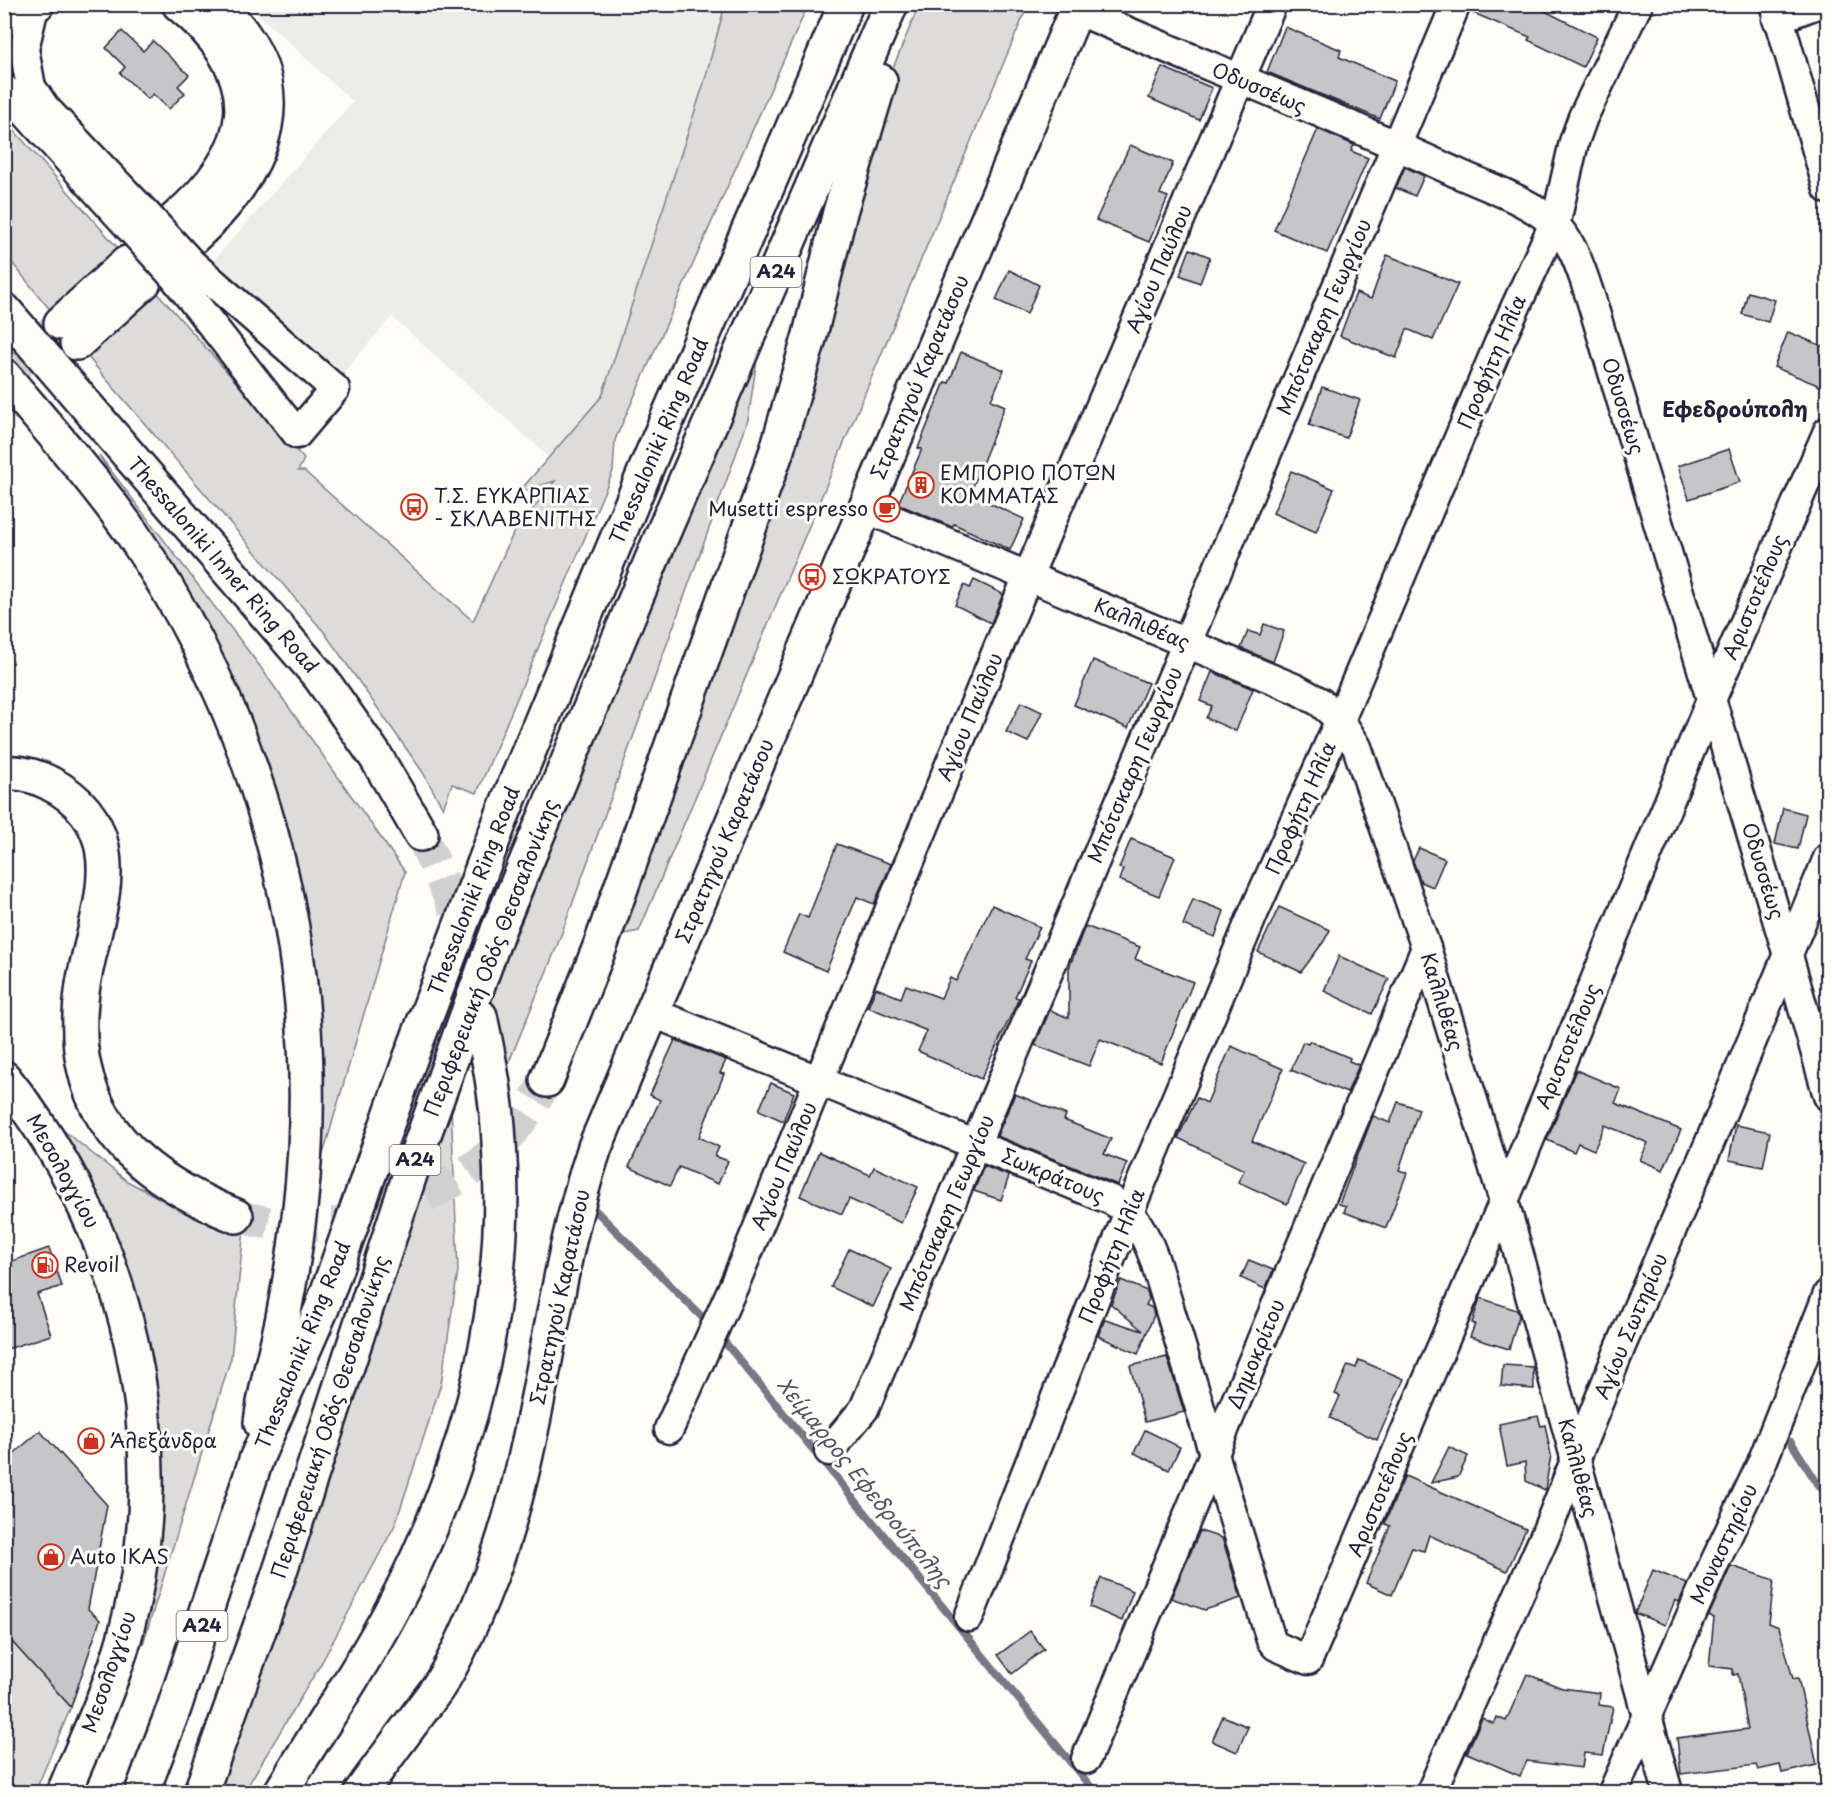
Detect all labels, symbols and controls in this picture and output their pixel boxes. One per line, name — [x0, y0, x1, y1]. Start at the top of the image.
street label: Οδυσσέως — [1208, 54, 1311, 120]
street label: Αγίου Παύλου — [1118, 200, 1199, 337]
street label: Μπότσκαρη Γεωργίου — [1268, 214, 1378, 420]
road number: Α24 — [750, 257, 802, 287]
street label: Στρατηγού Καρατάσου — [862, 270, 976, 483]
street label: Προφήτη Ηλία — [1449, 290, 1533, 433]
street label: Thessaloniki Ring Road — [601, 333, 715, 549]
street label: Οδυσσέως — [1595, 354, 1653, 458]
district label: Εφεδρούπολη — [1662, 392, 1808, 424]
street label: Thessaloniki Inner Ring Road — [121, 450, 326, 679]
place label: ΕΜΠΟΡΙΟ ΠΟΤΩΝ ΚΟΜΜΑΤΑΣ — [940, 457, 1116, 510]
building icon: ΕΜΠΟΡΙΟ ΠΟΤΩΝ ΚΟΜΜΑΤΑΣ — [906, 470, 936, 500]
place label: Τ.Σ. ΕΥΚΑΡΠΙΑΣ - ΣΚΛΑΒΕΝΙΤΗΣ — [434, 480, 596, 533]
bus stop icon: Τ.Σ. ΕΥΚΑΡΠΙΑΣ - ΣΚΛΑΒΕΝΙΤΗΣ — [399, 492, 429, 522]
place label: Musetti espresso — [708, 493, 868, 523]
cafe icon: Musetti espresso — [872, 494, 902, 524]
street label: Αριστοτέλους — [1714, 529, 1794, 664]
place label: ΣΩΚΡΑΤΟΥΣ — [832, 561, 951, 591]
bus stop icon: ΣΩΚΡΑΤΟΥΣ — [797, 562, 827, 592]
street label: Καλλιθέας — [1090, 589, 1195, 657]
street label: Αγίου Παύλου — [929, 648, 1010, 785]
street label: Μπότσκαρη Γεωργίου — [1079, 662, 1189, 868]
street label: Στρατηγού Καρατάσου — [667, 734, 781, 947]
street label: Προφήτη Ηλία — [1257, 736, 1343, 879]
street label: Thessaloniki Ring Road — [419, 782, 527, 1000]
street label: Περιφερειακή Οδός Θεσσαλονίκης — [415, 794, 565, 1121]
street label: Οδυσσέως — [1735, 819, 1793, 923]
street label: Καλλιθέας — [1414, 949, 1472, 1055]
street label: Αριστοτέλους — [1527, 978, 1607, 1113]
street label: Αγίου Παύλου — [743, 1097, 824, 1234]
street label: Μεσολογγίου — [20, 1108, 108, 1233]
street label: Μπότσκαρη Γεωργίου — [891, 1110, 1001, 1316]
street label: Σωκράτους — [997, 1140, 1110, 1210]
road number: Α24 — [390, 1145, 440, 1175]
street label: Προφήτη Ηλία — [1070, 1184, 1152, 1327]
street label: Στρατηγού Καρατάσου — [522, 1186, 597, 1407]
street label: Thessaloniki Ring Road — [247, 1236, 358, 1453]
street label: Αγίου Σωτηρίου — [1586, 1248, 1674, 1403]
place label: Revoil — [64, 1249, 120, 1279]
fuel station icon: Revoil — [30, 1250, 60, 1280]
street label: Περιφερειακή Οδός Θεσσαλονίκης — [262, 1251, 396, 1582]
street label: Δημοκρίτου — [1218, 1294, 1292, 1413]
water label: Χείμαρρος Εφεδρούπολης — [770, 1370, 962, 1595]
street label: Καλλιθέας — [1551, 1415, 1607, 1521]
place label: Άλεξάνδρα — [110, 1425, 217, 1455]
shop icon: Άλεξάνδρα — [76, 1426, 106, 1456]
street label: Αριστοτέλους — [1339, 1426, 1419, 1561]
street label: Μοναστηρίου — [1682, 1478, 1764, 1609]
place label: Auto IKAS — [70, 1541, 169, 1571]
shop icon: Auto IKAS — [36, 1542, 66, 1572]
street label: Μεσολογγίου — [73, 1607, 143, 1737]
road number: Α24 — [176, 1611, 228, 1641]

